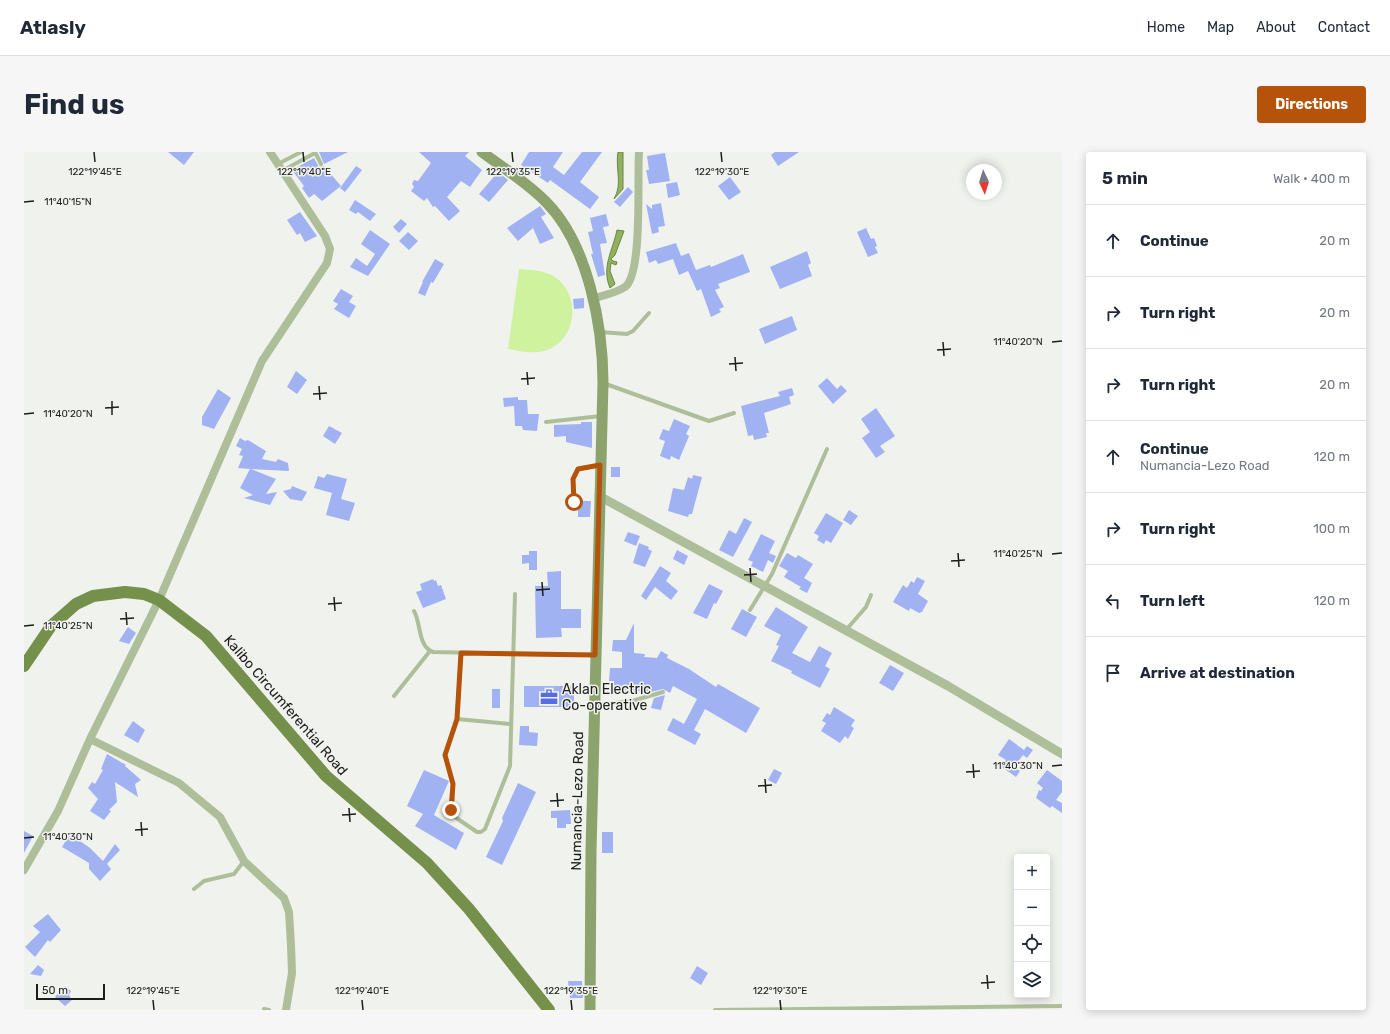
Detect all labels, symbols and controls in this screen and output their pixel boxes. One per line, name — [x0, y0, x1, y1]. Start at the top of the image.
text: Atlasly — [20, 16, 86, 39]
text: Home — [1147, 19, 1185, 36]
text: Map — [1207, 19, 1234, 36]
text: About — [1256, 19, 1296, 36]
text: Contact — [1318, 19, 1370, 36]
button: Directions — [1257, 86, 1366, 123]
text: Find us — [24, 88, 124, 121]
north arrow — [966, 164, 1002, 200]
text: 122°19'45"E — [68, 166, 122, 178]
text: 122°19'40"E — [277, 166, 331, 178]
text: 122°19'35"E — [486, 166, 540, 178]
text: 122°19'30"E — [695, 166, 749, 178]
text: 5 min — [1102, 168, 1148, 188]
text: Walk · 400 m — [1273, 171, 1350, 186]
text: 11°40'15"N — [44, 196, 92, 208]
icon: ahead — [1102, 230, 1124, 252]
text: Continue — [1140, 232, 1209, 250]
text: 20 m — [1319, 233, 1350, 248]
icon: right — [1102, 302, 1124, 324]
text: Turn right — [1140, 304, 1215, 322]
text: 20 m — [1319, 305, 1350, 320]
text: 11°40'20"N — [993, 336, 1043, 348]
icon: right — [1102, 374, 1124, 396]
text: Turn right — [1140, 376, 1215, 394]
text: 20 m — [1319, 377, 1350, 392]
text: 11°40'20"N — [43, 408, 93, 420]
text: Continue — [1140, 440, 1209, 458]
icon: ahead — [1102, 446, 1124, 468]
text: 120 m — [1314, 449, 1350, 464]
text: Numancia-Lezo Road — [1140, 458, 1270, 473]
route start — [565, 493, 583, 511]
icon: right — [1102, 518, 1124, 540]
text: Turn right — [1140, 520, 1215, 538]
text: 100 m — [1313, 521, 1350, 536]
text: 11°40'25"N — [993, 548, 1043, 560]
icon: left — [1102, 590, 1124, 612]
text: Turn left — [1140, 592, 1205, 610]
text: 120 m — [1314, 593, 1350, 608]
text: 11°40'25"N — [43, 620, 93, 632]
street label: Kalibo Circumferential Road — [220, 632, 351, 779]
icon: arrive — [1102, 662, 1124, 684]
text: Arrive at destination — [1140, 664, 1295, 682]
place label: Aklan Electric Co-operative — [562, 681, 651, 714]
office icon: Aklan Electric Co-operative — [539, 687, 559, 707]
street label: Numancia-Lezo Road — [568, 731, 587, 871]
text: 11°40'30"N — [993, 760, 1043, 772]
route end — [442, 801, 460, 819]
text: 11°40'30"N — [43, 831, 93, 843]
map controls — [1014, 854, 1050, 998]
button: + — [1014, 854, 1050, 890]
button: − — [1014, 890, 1050, 926]
button: locate — [1014, 926, 1050, 962]
button: layers — [1014, 962, 1050, 998]
scale bar — [36, 982, 105, 1001]
text: 50 m — [42, 984, 68, 997]
text: 122°19'45"E — [126, 985, 180, 997]
text: 122°19'40"E — [335, 985, 389, 997]
text: 122°19'35"E — [544, 985, 598, 997]
text: 122°19'30"E — [753, 985, 807, 997]

